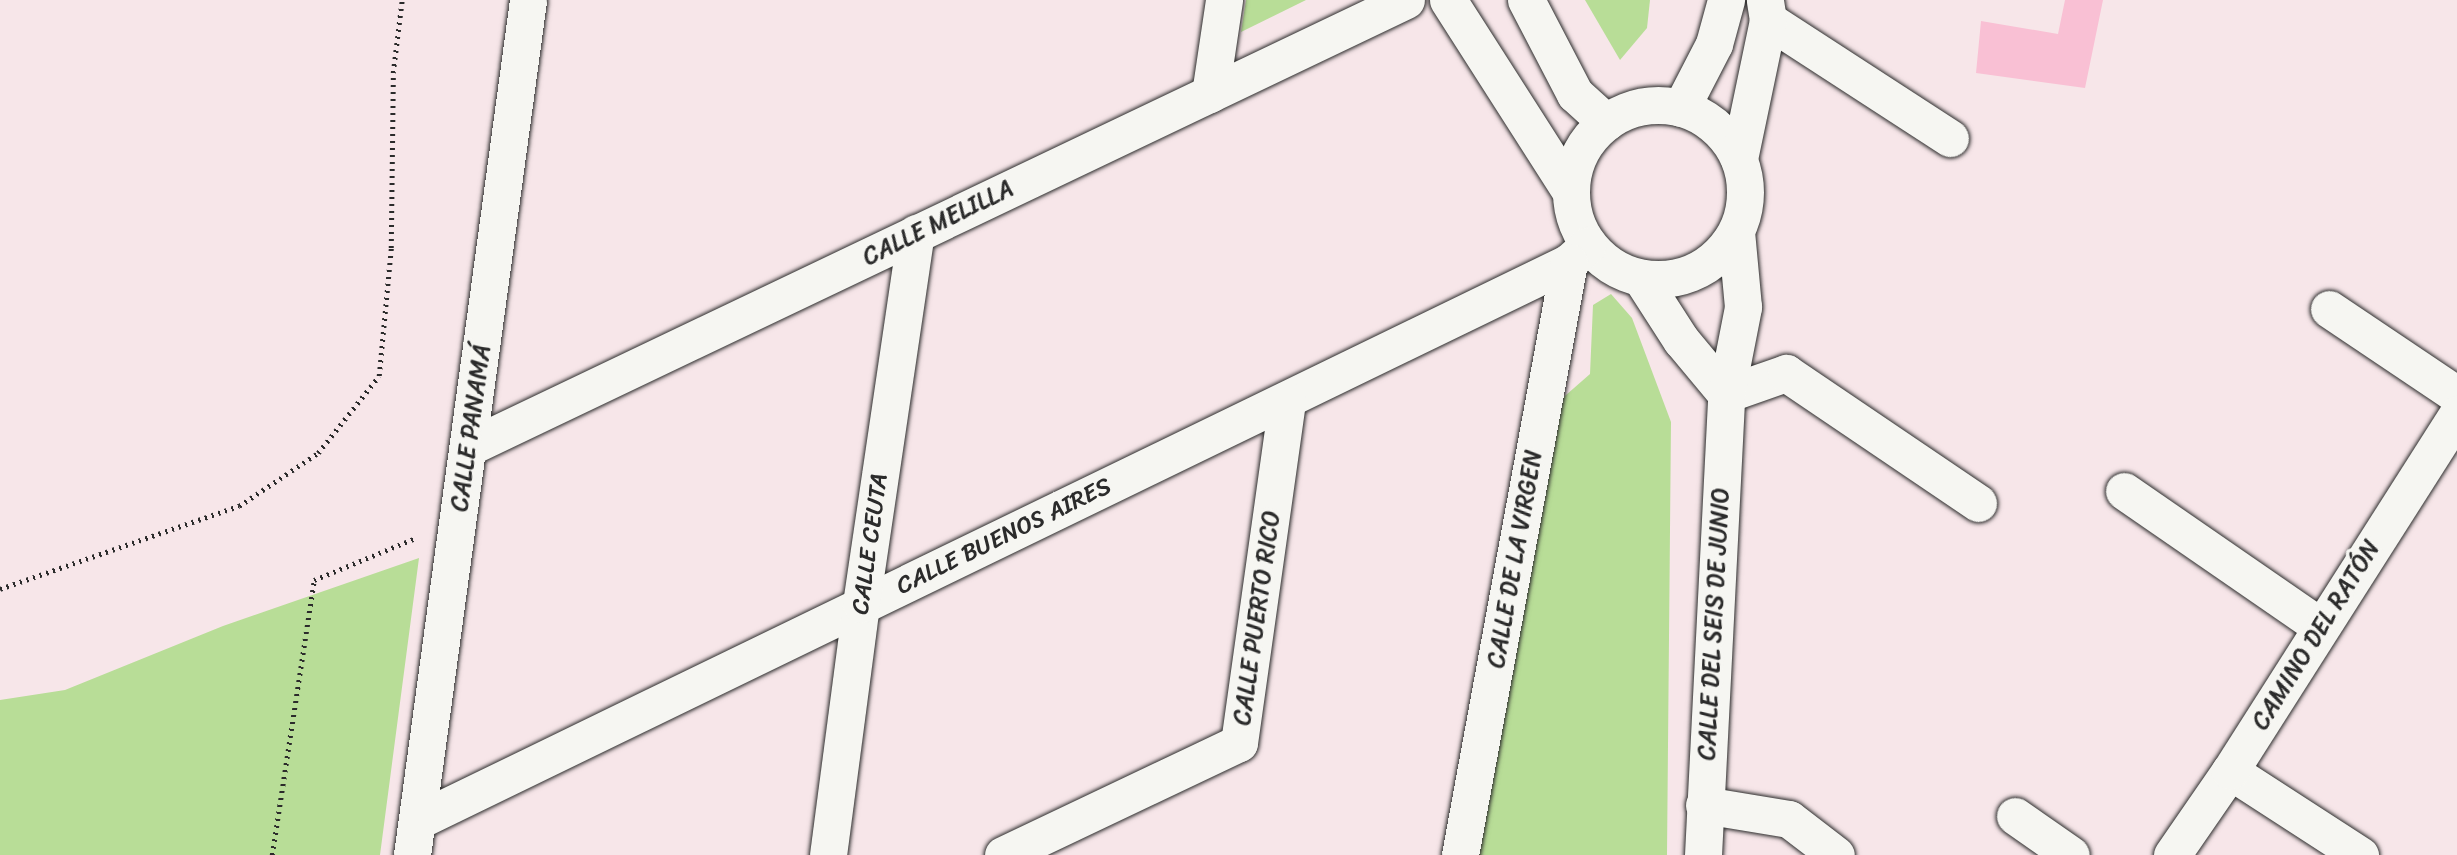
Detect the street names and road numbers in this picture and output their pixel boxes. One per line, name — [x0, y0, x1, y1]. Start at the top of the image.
street label: CALLE MELILLA — [859, 175, 1017, 271]
street label: CALLE PANAMÁ — [445, 343, 497, 513]
street label: CALLE DE LA VIRGEN — [1481, 447, 1549, 671]
street label: CALLE CEUTA — [846, 472, 894, 616]
street label: CALLE BUENOS AIRES — [892, 472, 1116, 600]
street label: CALLE DEL SEIS DE JUNIO — [1692, 486, 1736, 762]
street label: CALLE PUERTO RICO — [1227, 508, 1287, 728]
street label: CAMINO DEL RATÓN — [2246, 535, 2386, 735]

